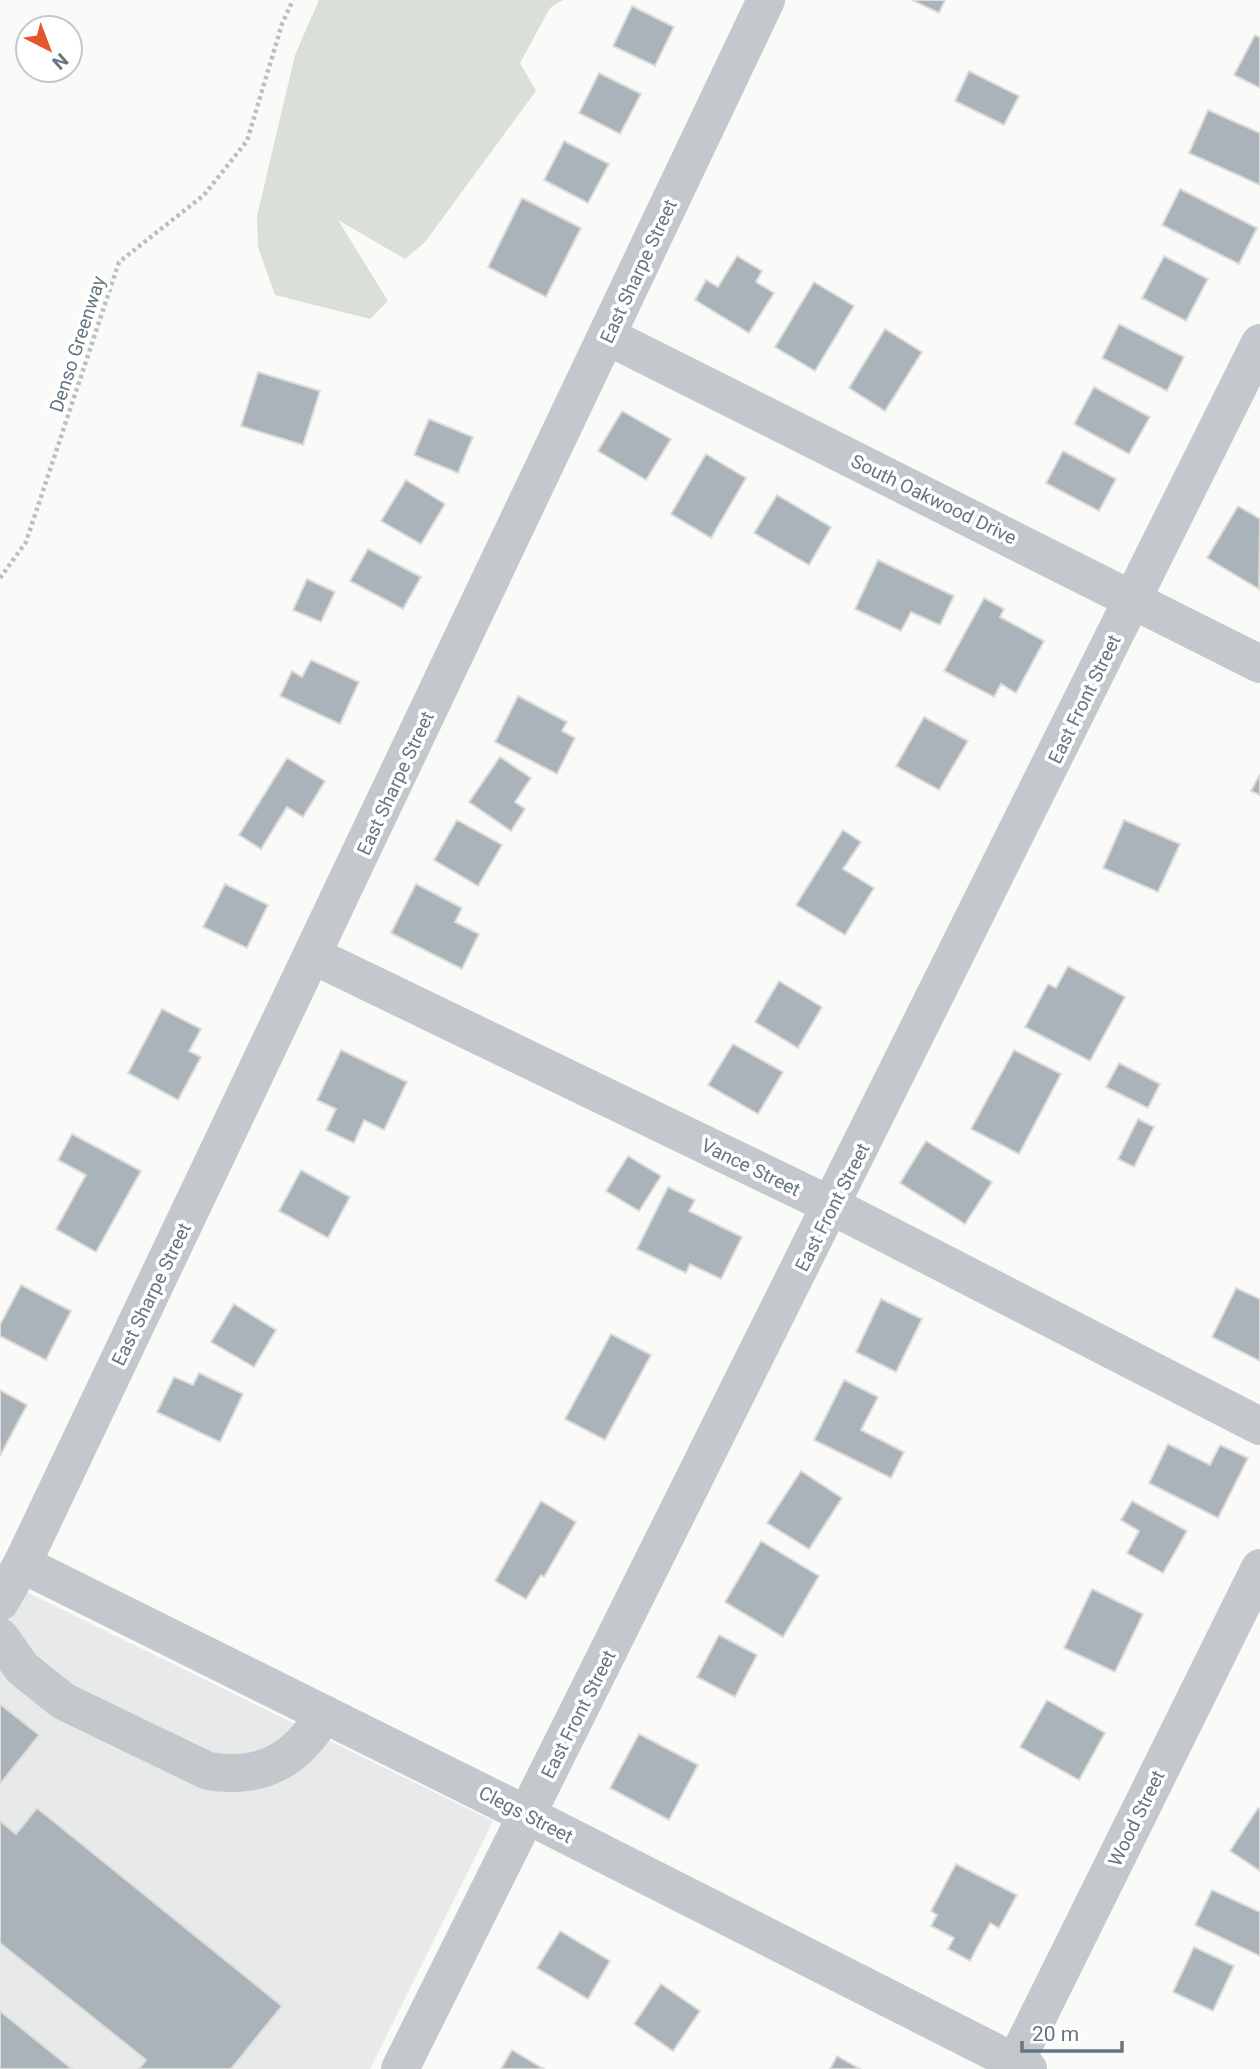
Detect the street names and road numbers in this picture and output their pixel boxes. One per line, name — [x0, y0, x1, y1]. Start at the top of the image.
street label: East Sharpe Street — [595, 196, 682, 347]
street label: Denso Greenway — [45, 273, 110, 415]
street label: South Oakwood Drive — [847, 449, 1020, 549]
street label: East Front Street — [1043, 631, 1126, 768]
street label: East Sharpe Street — [352, 708, 439, 859]
street label: Vance Street — [697, 1134, 804, 1201]
street label: East Front Street — [790, 1139, 875, 1275]
street label: East Sharpe Street — [107, 1219, 196, 1369]
street label: East Front Street — [536, 1646, 621, 1782]
street label: Wood Street — [1103, 1767, 1170, 1870]
street label: Clegs Street — [475, 1781, 577, 1848]

